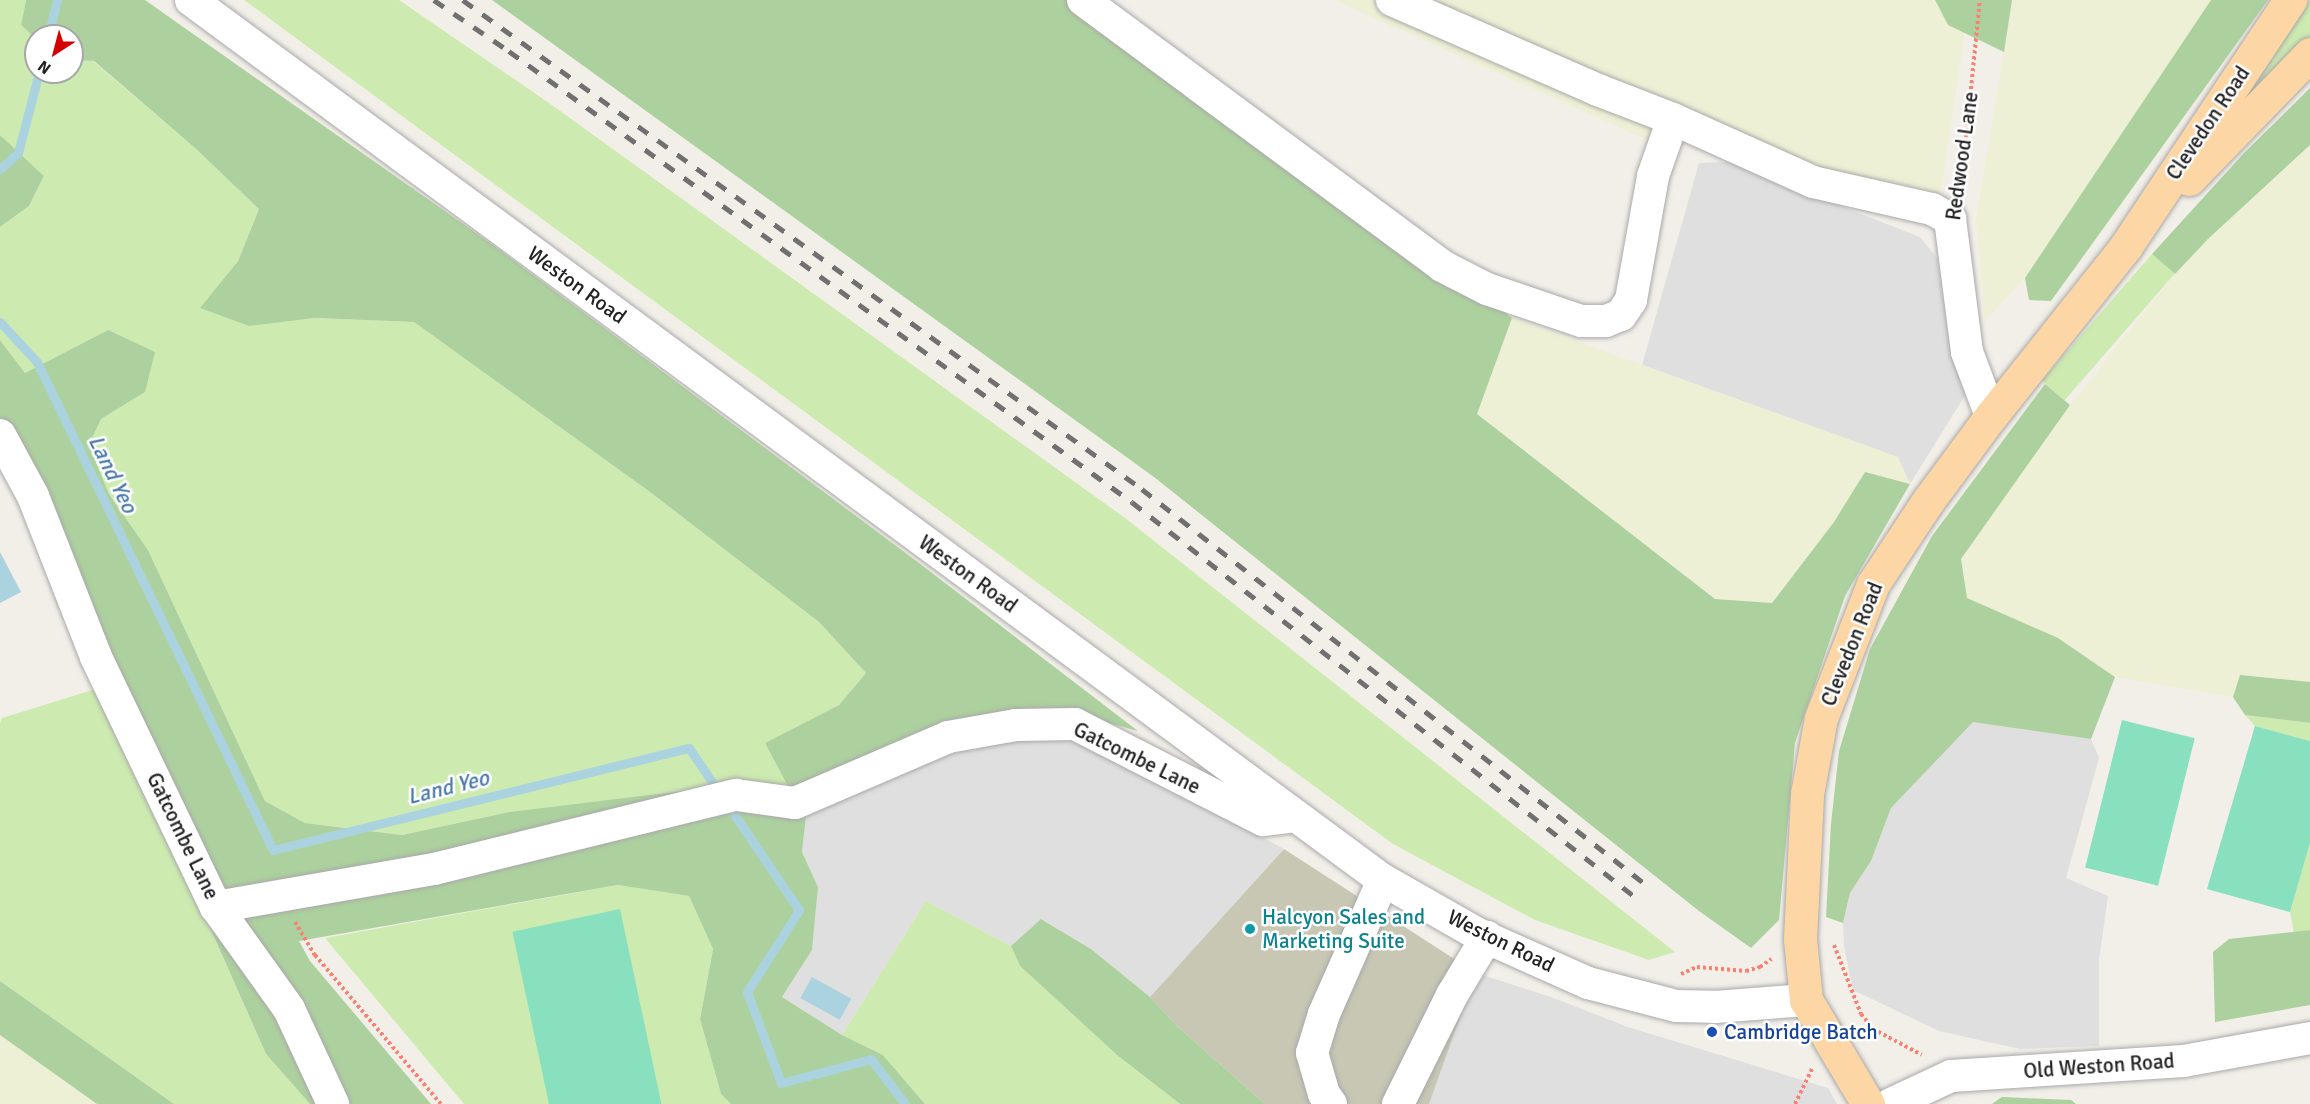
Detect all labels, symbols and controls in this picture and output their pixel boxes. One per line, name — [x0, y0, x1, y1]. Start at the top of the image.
north arrow — [24, 24, 84, 84]
text: N — [34, 56, 55, 78]
street label: Clevedon Road — [2161, 61, 2255, 185]
street label: Redwood Lane — [1940, 90, 1984, 222]
street label: Weston Road — [523, 241, 631, 329]
water label: Land Yeo — [83, 431, 143, 517]
street label: Weston Road — [914, 530, 1022, 618]
street label: Clevedon Road — [1816, 578, 1888, 710]
street label: Gatcombe Lane — [1069, 716, 1205, 800]
water label: Land Yeo — [404, 764, 492, 810]
street label: Gatcombe Lane — [141, 768, 225, 904]
place label: Halcyon Sales and Marketing Suite — [1262, 904, 1425, 954]
street label: Weston Road — [1443, 904, 1559, 978]
marker: Halcyon Sales and Marketing Suite — [1243, 922, 1257, 936]
place label: Cambridge Batch — [1724, 1019, 1878, 1045]
marker: Cambridge Batch — [1705, 1025, 1719, 1039]
street label: Old Weston Road — [2023, 1048, 2175, 1084]

